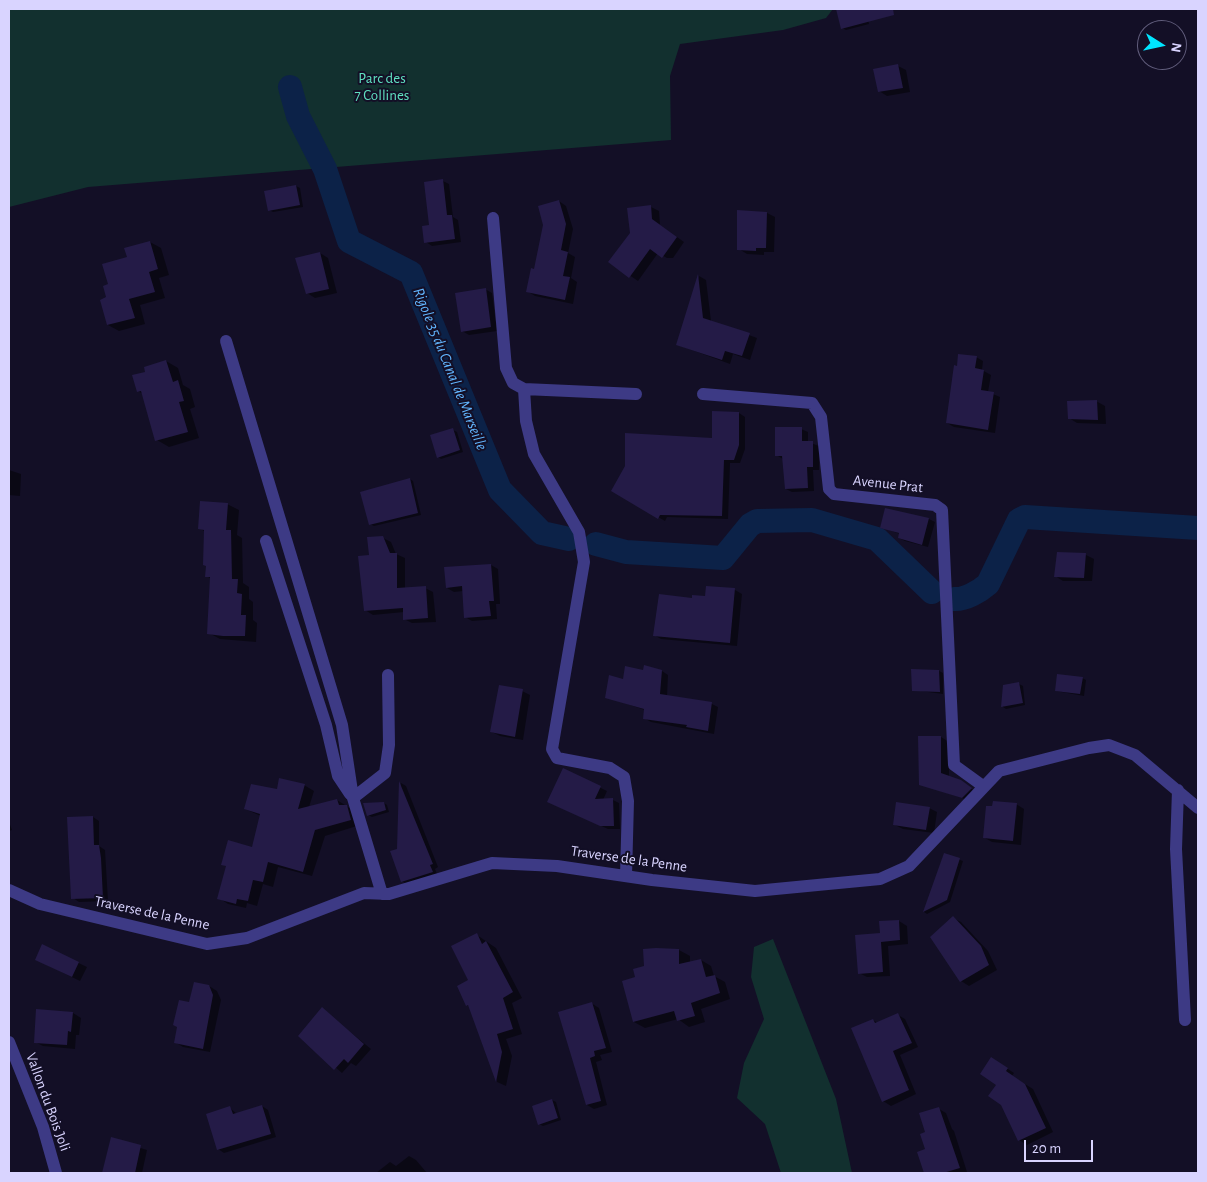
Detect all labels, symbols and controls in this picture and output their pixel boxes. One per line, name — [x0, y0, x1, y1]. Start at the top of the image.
north arrow — [1137, 20, 1187, 70]
text: N — [1168, 41, 1184, 53]
park label: Parc des 7 Collines — [355, 69, 409, 104]
water label: Rigole 35 du Canal de Marseille — [409, 285, 491, 453]
street label: Avenue Prat — [852, 471, 924, 497]
street label: Traverse de la Penne — [570, 842, 688, 876]
street label: Traverse de la Penne — [93, 892, 211, 934]
street label: Vallon du Bois Joli — [22, 1050, 74, 1154]
scale bar — [1027, 1130, 1096, 1162]
text: 20 m — [1032, 1141, 1061, 1156]

